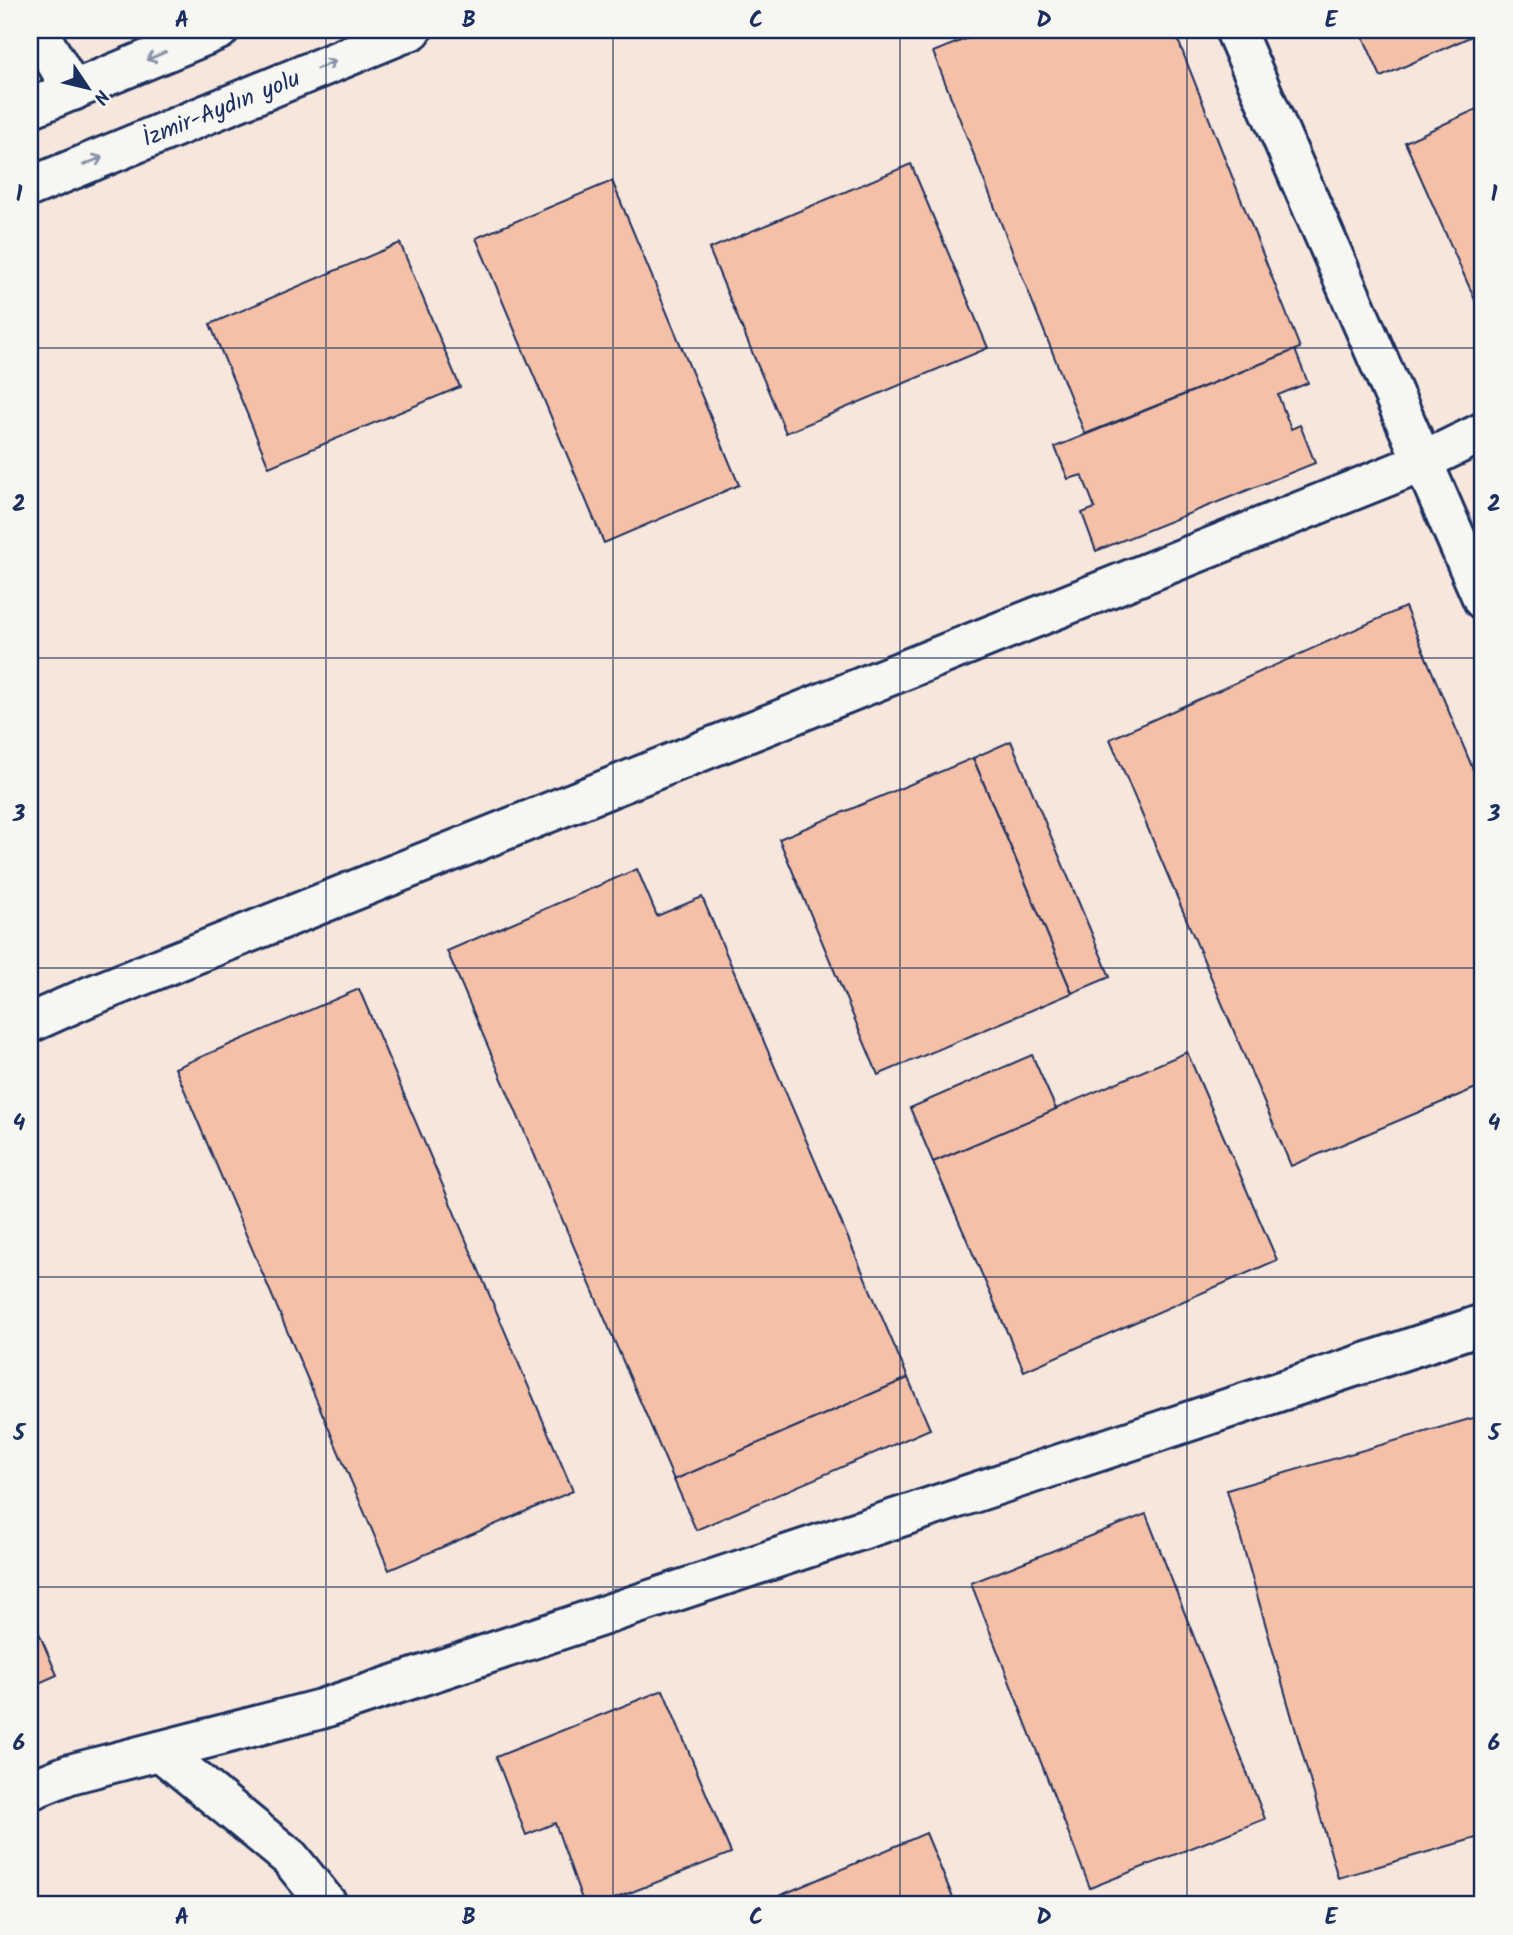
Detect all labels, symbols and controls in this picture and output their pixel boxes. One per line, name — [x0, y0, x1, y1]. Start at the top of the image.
text: A — [175, 3, 189, 39]
text: B — [462, 3, 476, 39]
text: C — [749, 3, 763, 39]
text: D — [1036, 3, 1052, 39]
text: E — [1325, 3, 1339, 39]
one-way arrow — [145, 51, 167, 64]
north arrow — [52, 52, 122, 122]
one-way arrow — [315, 58, 336, 71]
street label: İzmir-Aydın yolu — [136, 60, 307, 159]
text: N — [85, 83, 116, 110]
one-way arrow — [82, 153, 103, 166]
text: 1 — [16, 177, 23, 213]
text: 1 — [1491, 177, 1498, 213]
text: 2 — [12, 487, 26, 523]
text: 2 — [1487, 487, 1501, 523]
text: 3 — [12, 797, 26, 833]
text: 3 — [1487, 797, 1501, 833]
text: 4 — [13, 1106, 26, 1142]
text: 4 — [1488, 1106, 1501, 1142]
text: 5 — [12, 1416, 27, 1452]
text: 5 — [1487, 1416, 1502, 1452]
text: 6 — [13, 1726, 25, 1762]
text: 6 — [1488, 1726, 1500, 1762]
text: A — [175, 1900, 189, 1935]
text: B — [462, 1900, 476, 1935]
text: C — [749, 1900, 763, 1935]
text: D — [1036, 1900, 1052, 1935]
text: E — [1325, 1900, 1339, 1935]

